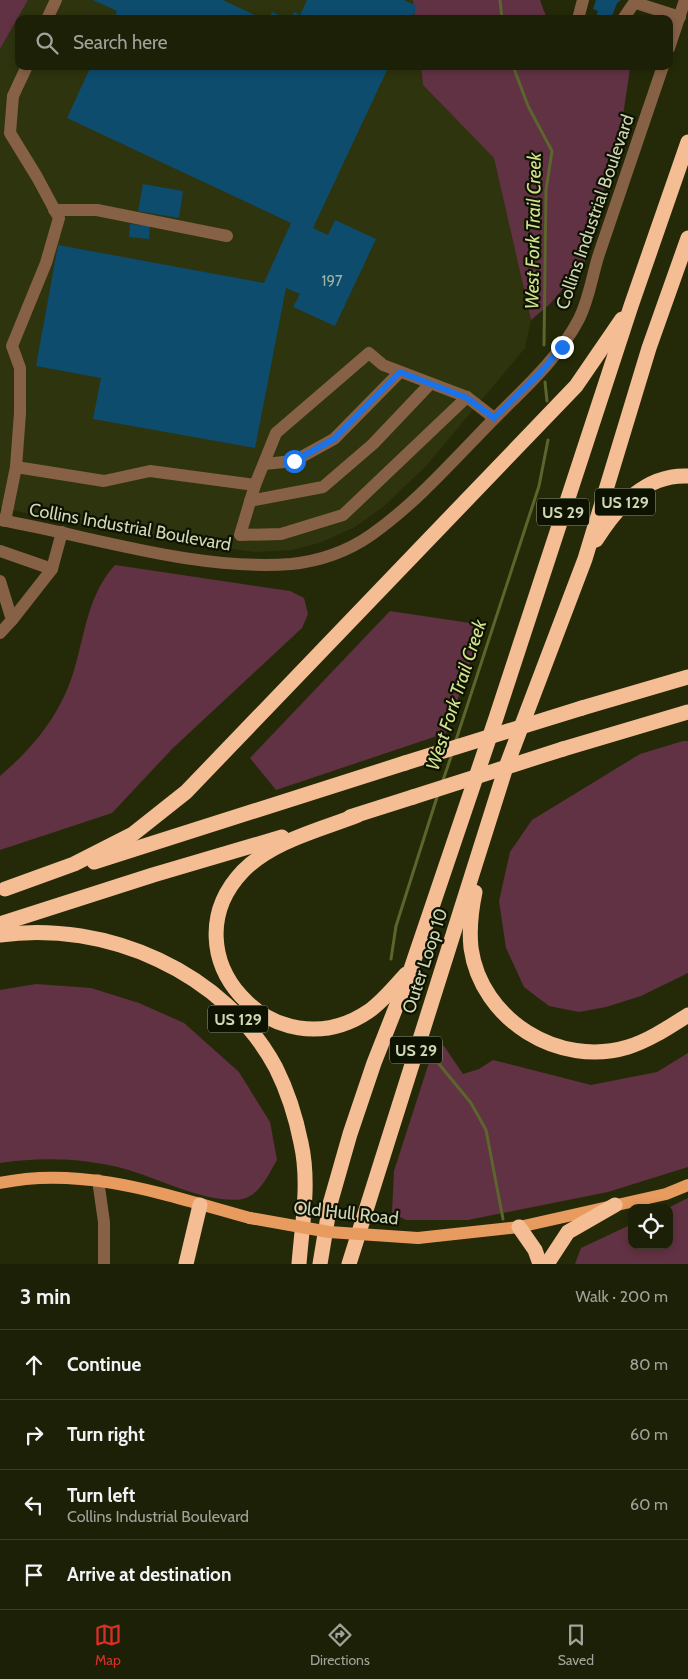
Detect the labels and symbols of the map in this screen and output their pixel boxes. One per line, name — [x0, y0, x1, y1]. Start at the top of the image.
street label: Collins Industrial Boulevard — [551, 112, 639, 312]
water label: West Fork Trail Creek — [520, 151, 546, 310]
house number: 197 — [322, 272, 343, 290]
route end — [551, 336, 574, 359]
route start — [283, 450, 306, 473]
road number: US 129 — [595, 488, 655, 516]
street label: Collins Industrial Boulevard — [27, 498, 233, 556]
road number: US 29 — [537, 498, 589, 526]
water label: West Fork Trail Creek — [421, 616, 491, 773]
street label: Outer Loop 10 — [398, 906, 452, 1016]
road number: US 129 — [208, 1006, 268, 1032]
road number: US 29 — [390, 1036, 442, 1064]
street label: Old Hull Road — [292, 1197, 400, 1229]

